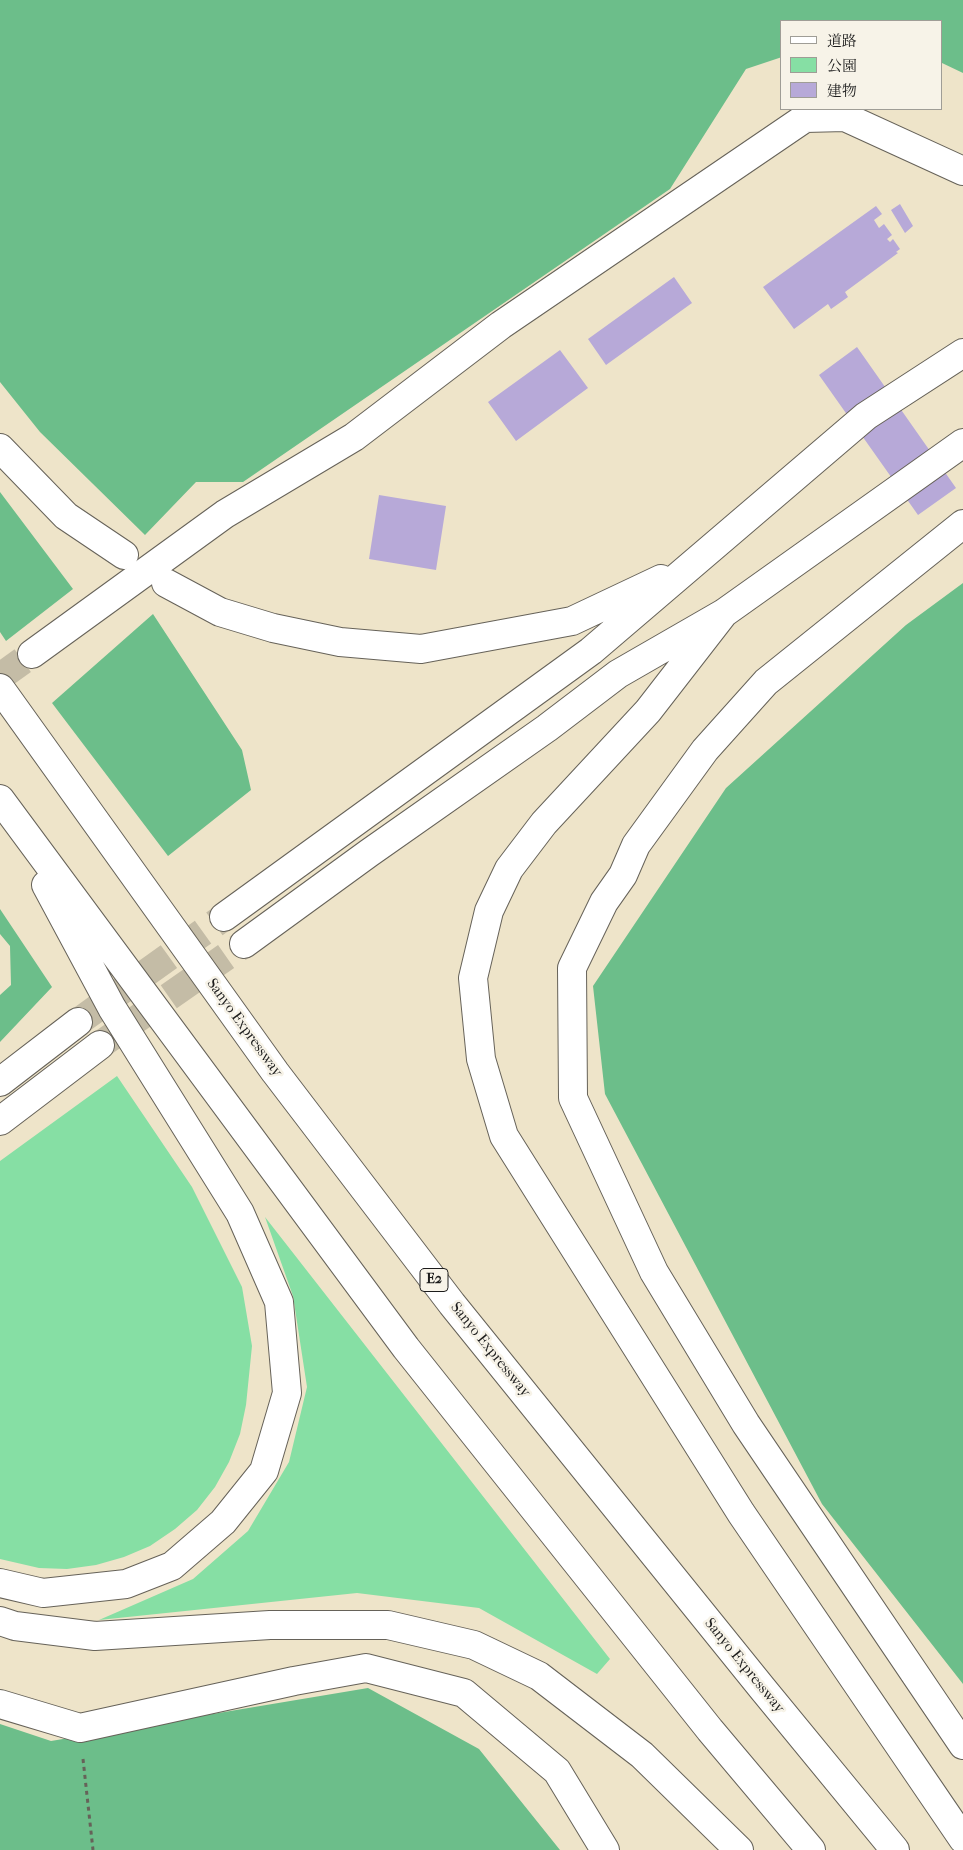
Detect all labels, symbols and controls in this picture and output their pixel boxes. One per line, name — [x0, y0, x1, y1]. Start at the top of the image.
legend — [780, 20, 943, 110]
text: 道路 — [827, 32, 857, 50]
text: 公園 — [827, 57, 857, 75]
text: 建物 — [827, 82, 857, 100]
street label: Sanyo Expressway — [202, 975, 286, 1081]
road number: E2 — [420, 1268, 448, 1292]
street label: Sanyo Expressway — [446, 1299, 534, 1401]
street label: Sanyo Expressway — [700, 1615, 788, 1717]

